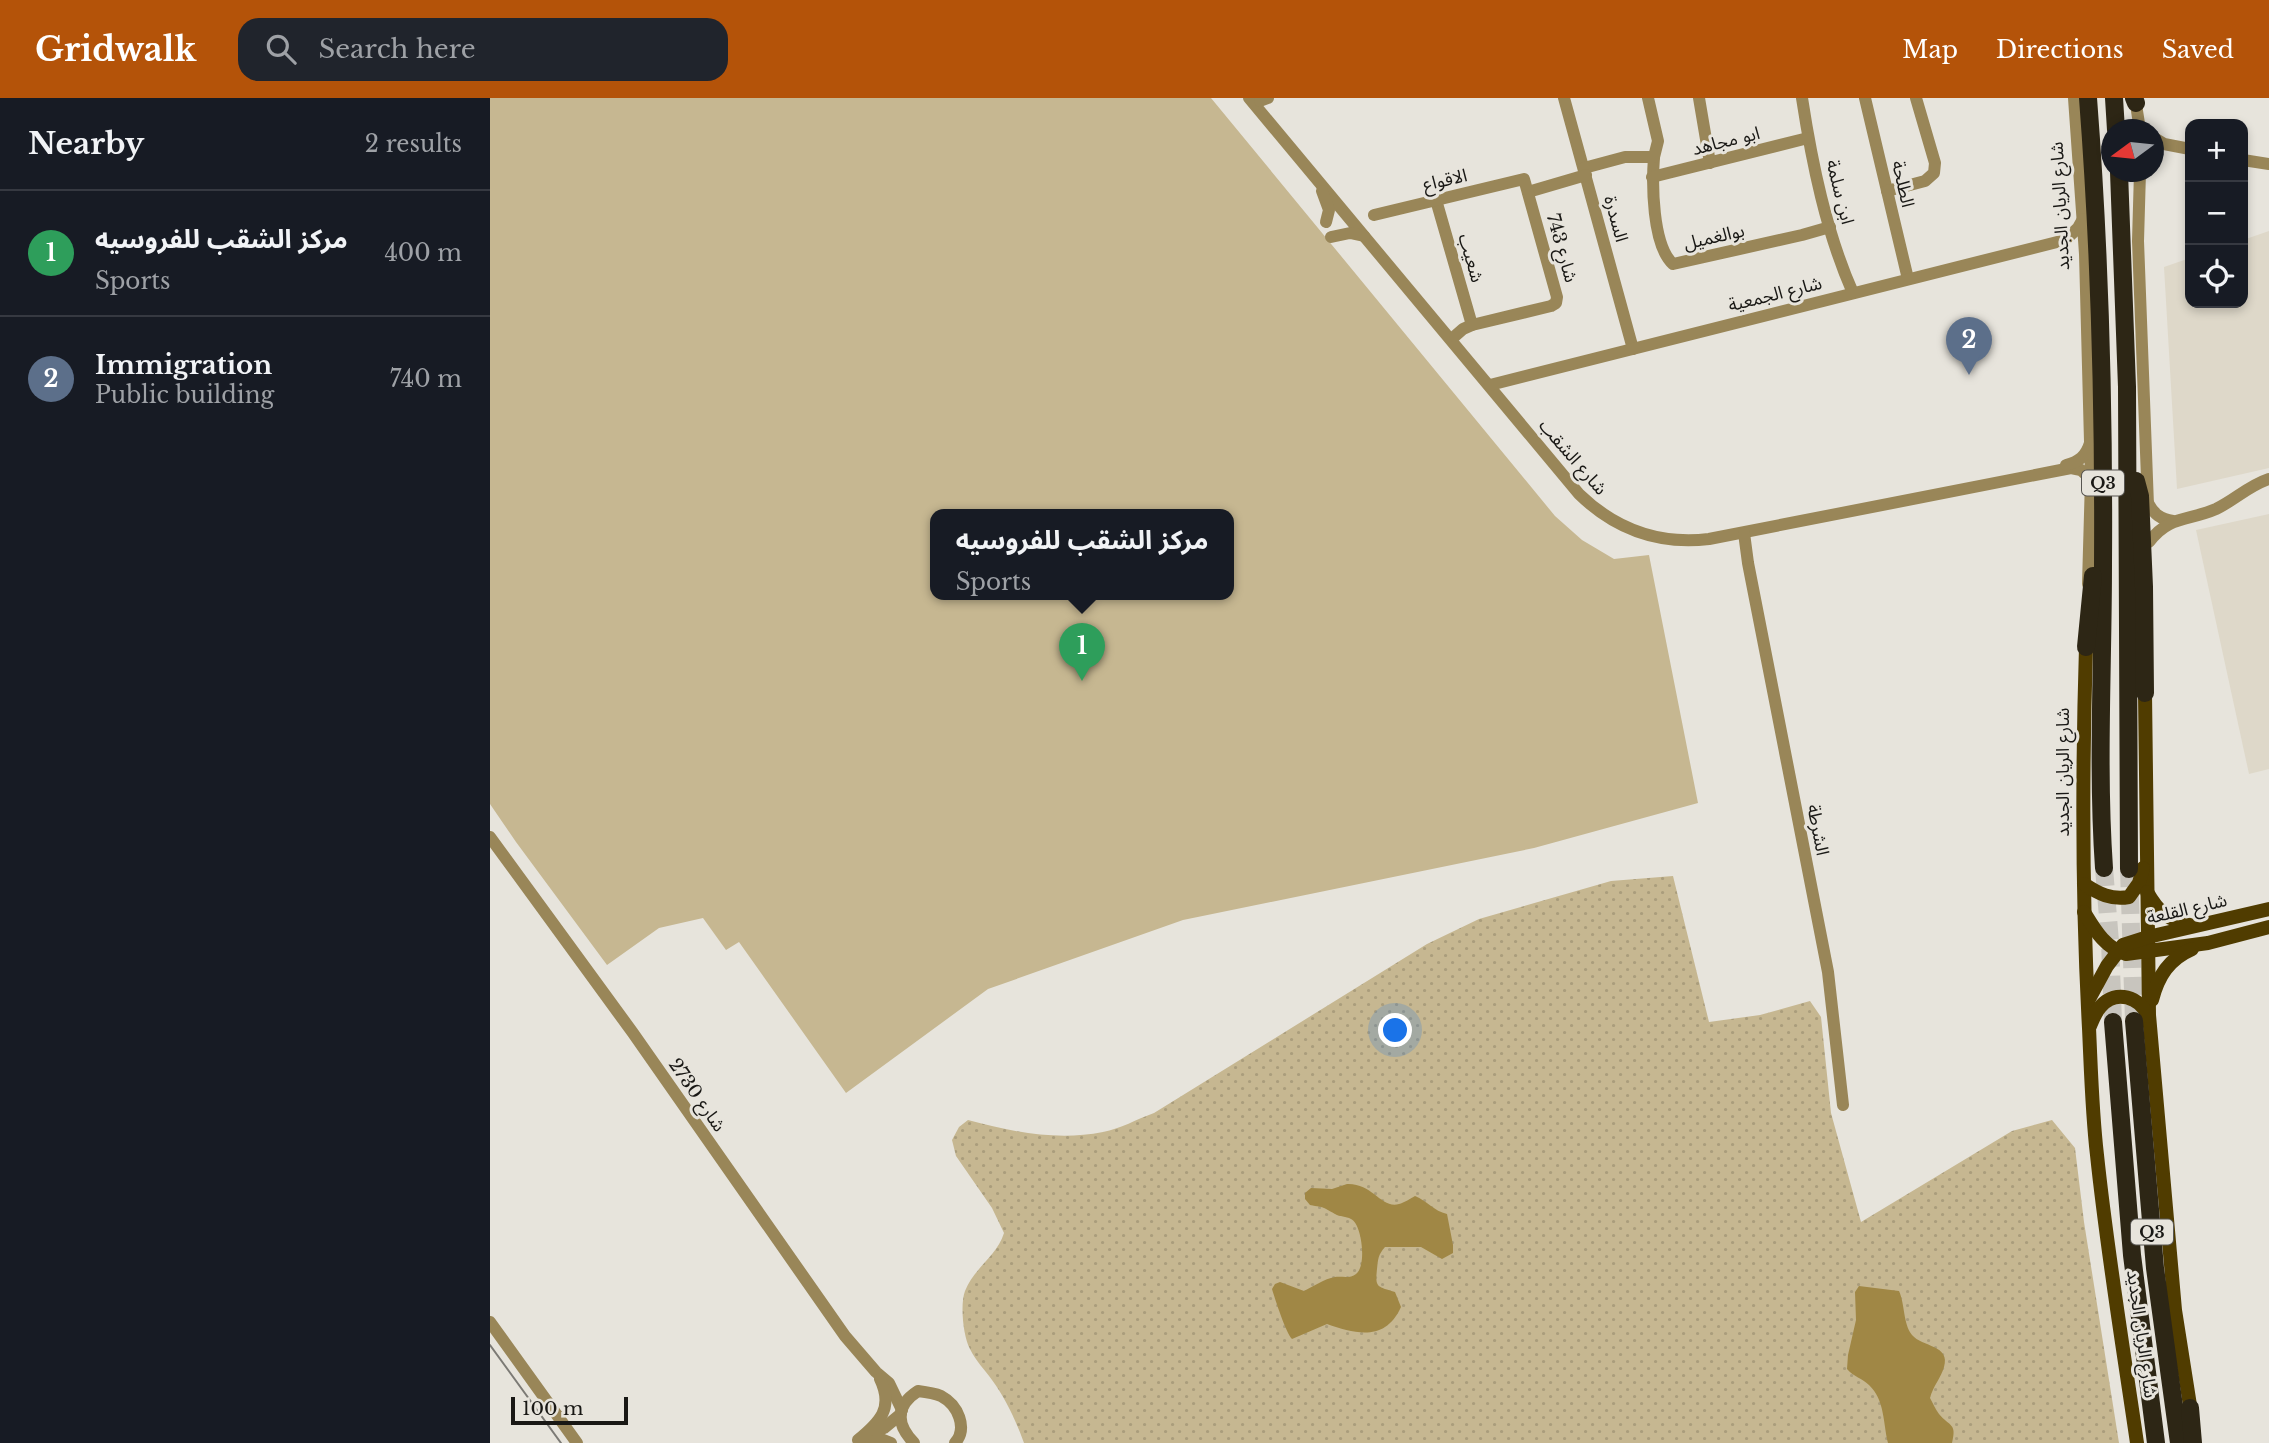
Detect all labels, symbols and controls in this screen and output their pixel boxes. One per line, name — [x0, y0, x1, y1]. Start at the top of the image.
search box — [238, 18, 728, 81]
text: Gridwalk — [35, 29, 196, 70]
icon: search — [262, 30, 300, 68]
text: Search here — [318, 33, 476, 65]
text: Map — [1902, 35, 1958, 64]
text: Directions — [1996, 35, 2124, 64]
text: Saved — [2162, 35, 2234, 64]
north arrow — [2101, 119, 2164, 182]
map controls — [2185, 119, 2248, 308]
button: + — [2185, 119, 2248, 182]
street label: ابو مجاهد — [1690, 122, 1762, 160]
text: Nearby — [28, 125, 144, 162]
text: 2 results — [365, 130, 462, 158]
street label: شارع الريان الجديد — [2046, 141, 2077, 271]
street label: ابن سلمة — [1821, 157, 1859, 227]
street label: الطلحة — [1887, 158, 1919, 210]
street label: الاقواع — [1421, 164, 1470, 199]
button: − — [2185, 182, 2248, 245]
street label: السدرة — [1599, 193, 1633, 245]
street label: شارع 743 — [1539, 211, 1582, 286]
street label: بوالغميل — [1681, 219, 1747, 255]
text: مركز الشقب للفروسيه — [95, 223, 348, 255]
street label: شعيب — [1454, 231, 1488, 285]
text: 1 — [46, 239, 56, 267]
text: 400 m — [384, 239, 462, 267]
button: locate — [2185, 245, 2248, 308]
text: Sports — [95, 267, 171, 295]
street label: شارع الجمعية — [1726, 272, 1825, 319]
pin: 2 — [1946, 317, 1992, 375]
text: Immigration — [95, 349, 272, 381]
text: 2 — [44, 365, 58, 393]
text: 740 m — [390, 365, 462, 393]
text: Public building — [95, 381, 274, 409]
street label: شارع الشقب — [1532, 415, 1612, 501]
road number: Q3 — [2082, 470, 2124, 496]
popup — [930, 509, 1234, 600]
text: مركز الشقب للفروسيه — [956, 524, 1208, 556]
text: Sports — [956, 568, 1031, 596]
pin: 1 — [1059, 623, 1105, 681]
street label: شارع الريان الجديد — [2052, 708, 2077, 836]
street label: الشرطة — [1802, 802, 1834, 858]
street label: شارع القلعة — [2145, 889, 2230, 932]
your location — [1378, 1013, 1412, 1047]
street label: شارع 2730 — [661, 1054, 730, 1138]
road number: Q3 — [2131, 1220, 2173, 1244]
street label: شارع الريان الجديد — [2119, 1269, 2162, 1400]
scale bar — [511, 1394, 628, 1426]
text: 100 m — [522, 1397, 583, 1420]

